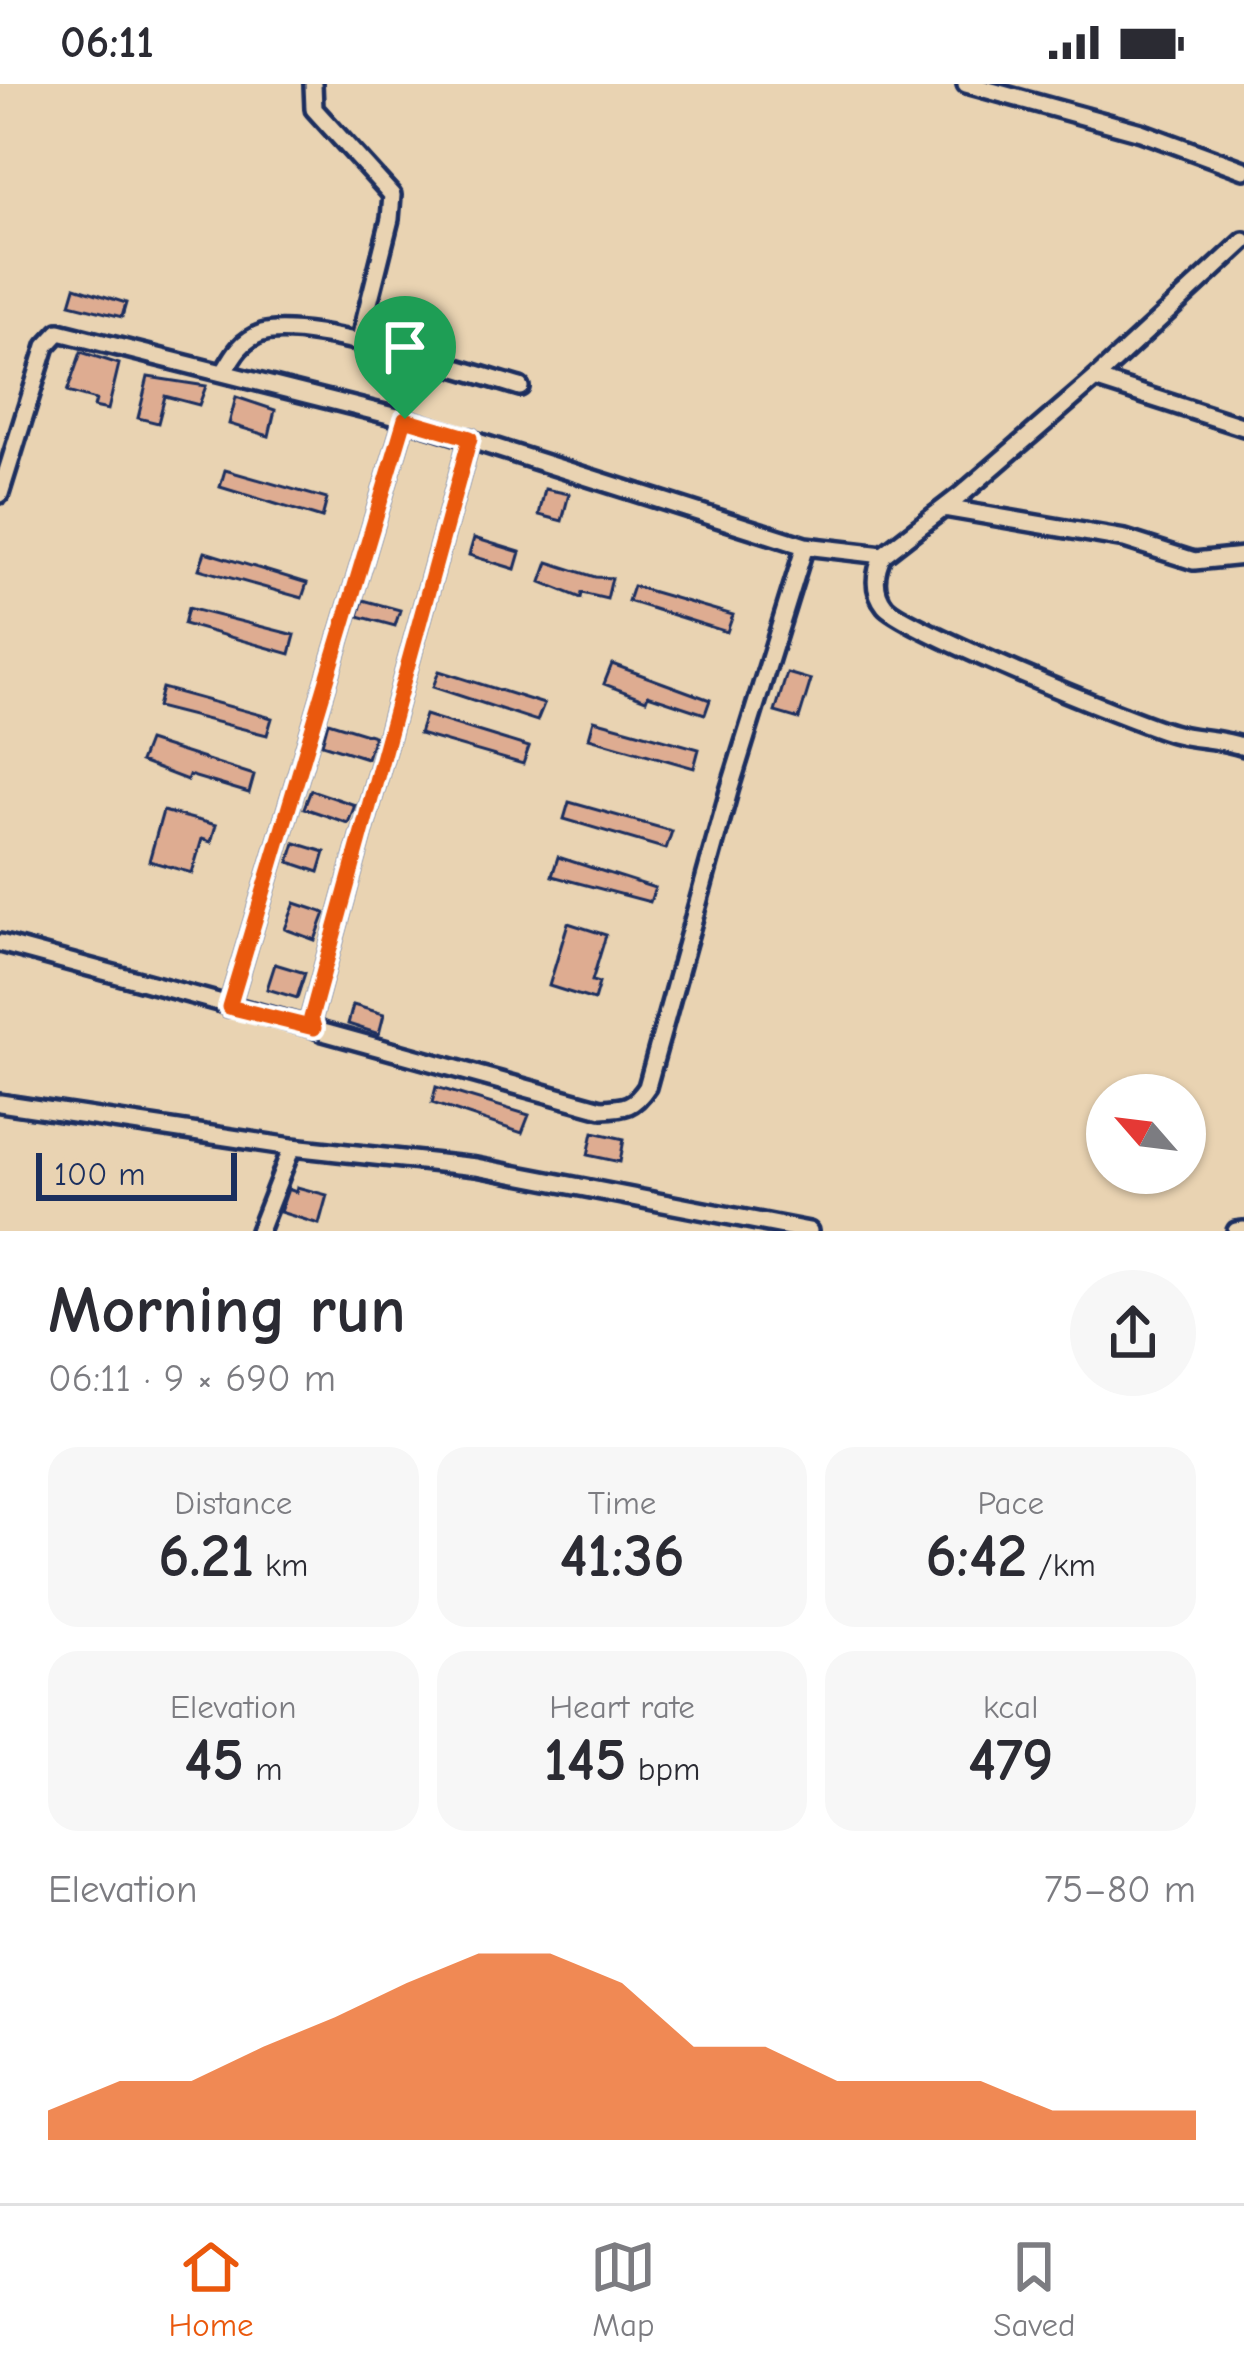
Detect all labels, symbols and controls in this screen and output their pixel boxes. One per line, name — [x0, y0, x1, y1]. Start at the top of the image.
text: 06:11 — [60, 16, 154, 68]
pin — [354, 296, 456, 419]
icon: arrive — [372, 314, 438, 380]
north arrow — [1086, 1074, 1206, 1194]
map controls — [1086, 1074, 1206, 1194]
scale bar — [36, 1147, 237, 1200]
text: 100 m — [54, 1155, 146, 1193]
button: share — [1070, 1270, 1196, 1396]
text: Morning run — [48, 1273, 406, 1349]
text: 06:11 · 9 × 690 m — [48, 1356, 336, 1401]
text: Distance — [174, 1484, 292, 1522]
text: Time — [588, 1484, 656, 1522]
text: Pace — [977, 1484, 1044, 1522]
text: 6.21 — [158, 1522, 254, 1591]
text: 41:36 — [559, 1522, 685, 1591]
text: 6:42 — [925, 1522, 1027, 1591]
text: km — [254, 1546, 308, 1584]
text: /km — [1027, 1546, 1096, 1584]
text: Elevation — [170, 1688, 297, 1726]
text: Heart rate — [549, 1688, 695, 1726]
text: kcal — [983, 1688, 1038, 1726]
text: 45 — [184, 1726, 244, 1795]
text: 145 — [544, 1726, 627, 1795]
text: 479 — [968, 1726, 1053, 1795]
text: m — [244, 1750, 282, 1788]
text: bpm — [627, 1750, 700, 1788]
text: Elevation — [48, 1867, 197, 1912]
text: 75–80 m — [1044, 1867, 1196, 1912]
tab: Home — [168, 2234, 254, 2344]
tab: Map — [590, 2234, 656, 2344]
tab: Saved — [993, 2234, 1076, 2344]

